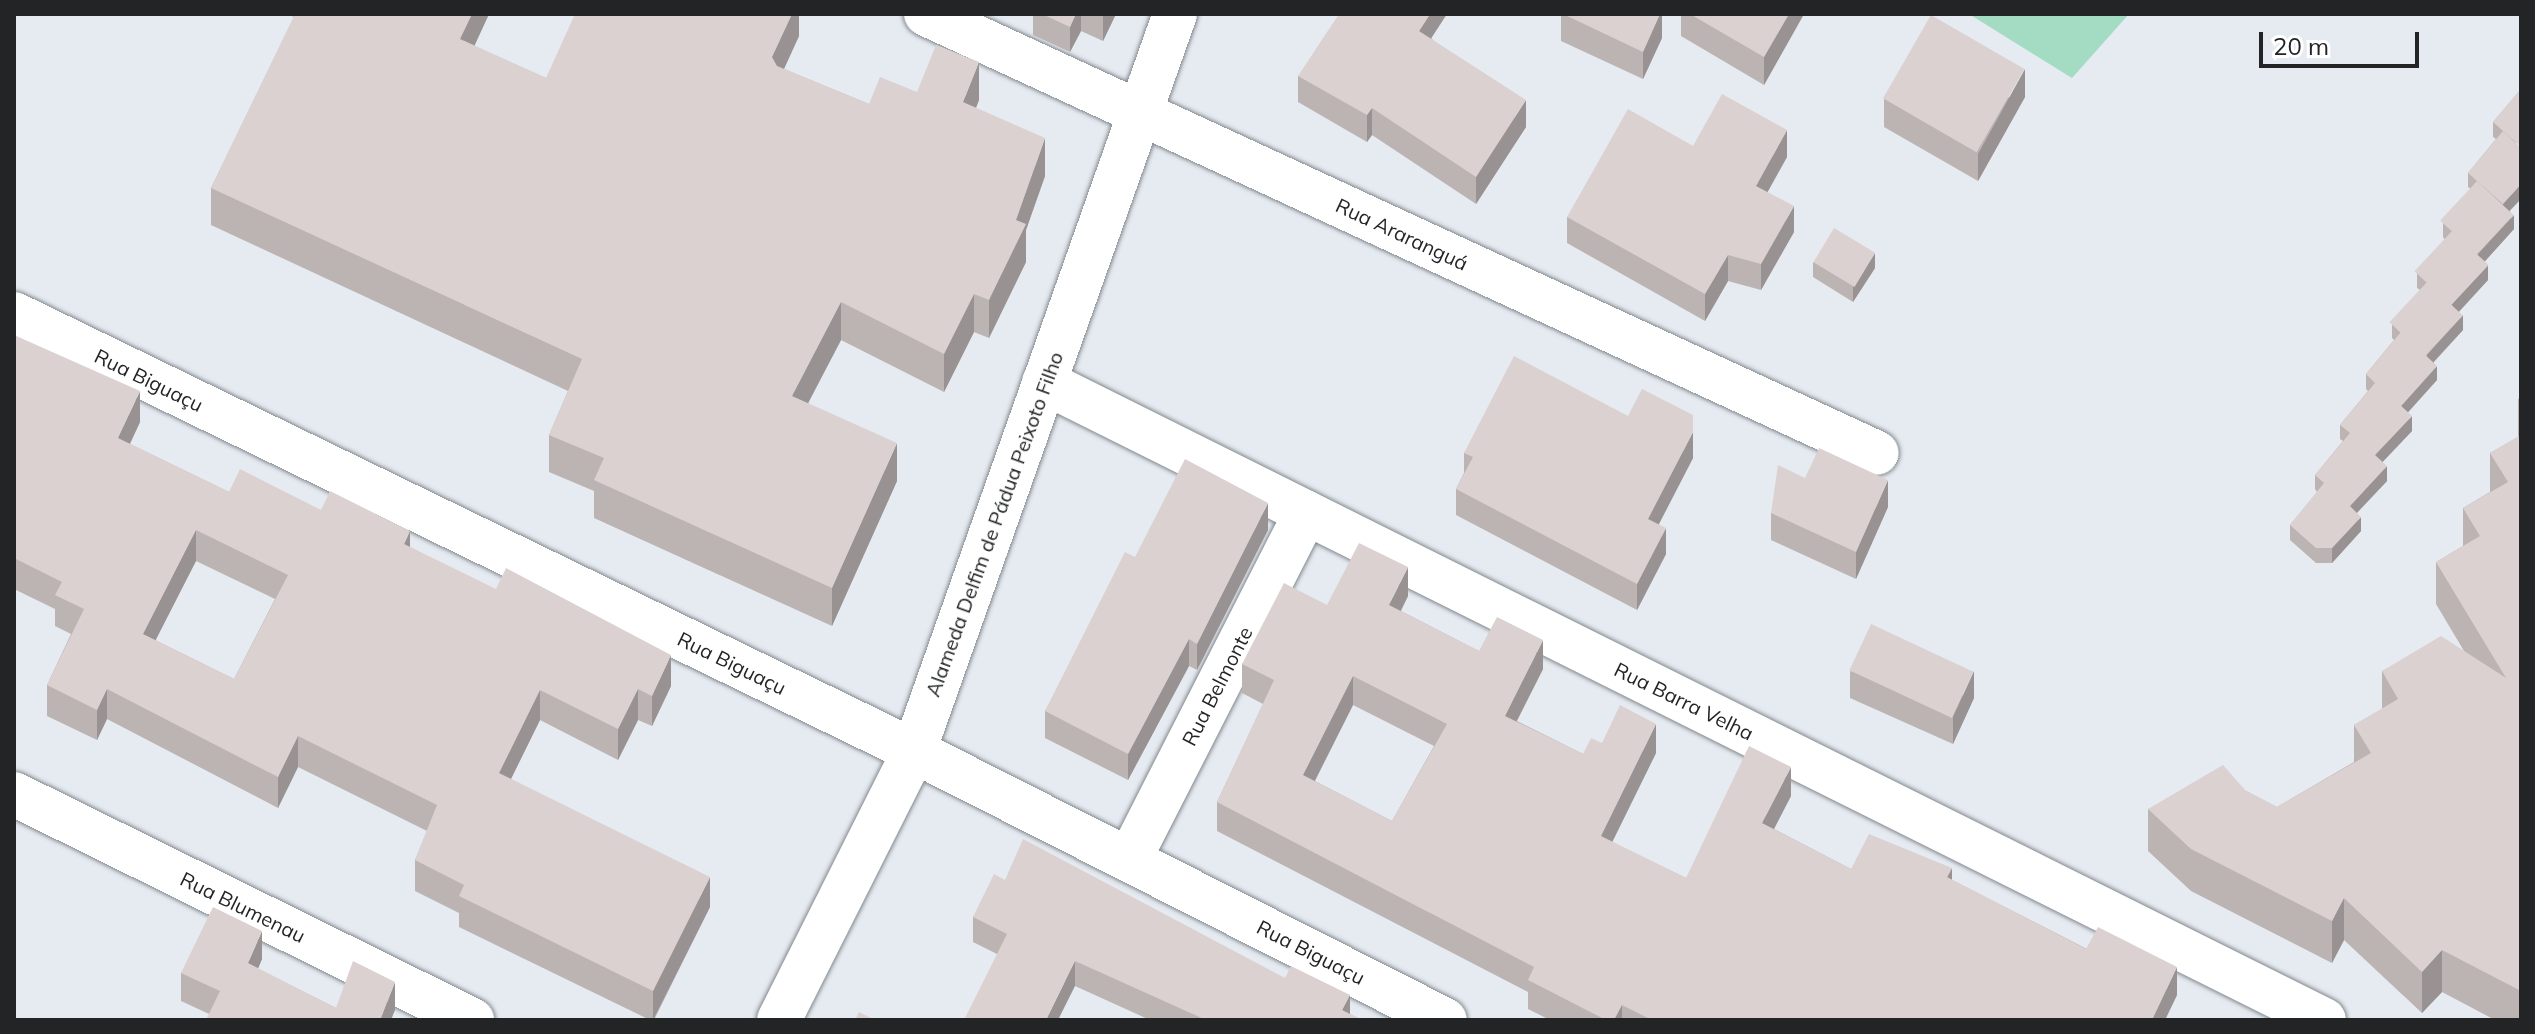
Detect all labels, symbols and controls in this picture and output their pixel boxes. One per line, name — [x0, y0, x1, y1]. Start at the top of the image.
scale bar — [2263, 16, 2423, 66]
text: 20 m — [2273, 31, 2329, 61]
street label: Rua Araranguá — [1332, 193, 1472, 275]
street label: Rua Biguaçu — [91, 343, 207, 417]
street label: Alameda Delfim de Pádua Peixoto Filho — [920, 348, 1068, 700]
street label: Rua Belmonte — [1177, 622, 1257, 750]
street label: Rua Biguaçu — [674, 626, 790, 700]
street label: Rua Barra Velha — [1610, 657, 1758, 745]
street label: Rua Blumenau — [177, 866, 309, 948]
street label: Rua Biguaçu — [1253, 915, 1369, 989]

